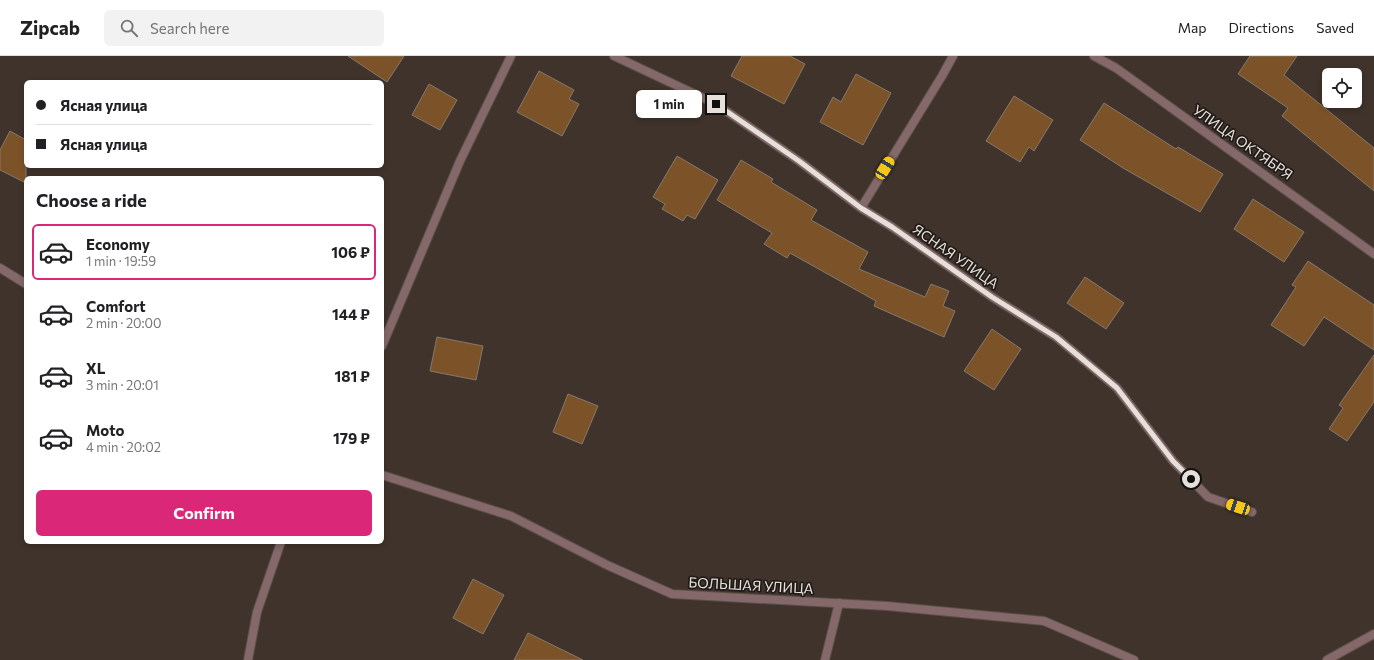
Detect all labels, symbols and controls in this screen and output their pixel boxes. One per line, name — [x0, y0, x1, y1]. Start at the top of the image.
search box — [104, 10, 384, 46]
text: Zipcab — [20, 16, 80, 39]
icon: search — [118, 17, 140, 39]
text: Search here — [150, 19, 229, 37]
text: Map — [1178, 19, 1207, 36]
text: Directions — [1229, 19, 1294, 36]
text: Saved — [1316, 19, 1354, 36]
map controls — [1322, 68, 1362, 108]
button: locate — [1322, 68, 1362, 108]
callout: 1 min — [636, 90, 702, 118]
route end — [707, 95, 725, 113]
text: Ясная улица — [60, 96, 147, 114]
text: 1 min — [654, 96, 684, 112]
street label: УЛИЦА ОКТЯБРЯ — [1190, 101, 1296, 183]
text: Ясная улица — [60, 135, 147, 153]
car — [874, 155, 896, 181]
text: Choose a ride — [36, 189, 147, 211]
street label: ЯСНАЯ УЛИЦА — [910, 220, 1002, 292]
icon: car — [38, 234, 74, 270]
text: Economy — [86, 235, 150, 253]
text: 106 ₽ — [331, 243, 370, 261]
text: 1 min · 19:59 — [86, 253, 156, 269]
icon: car — [38, 296, 74, 332]
text: Comfort — [86, 297, 146, 315]
text: 144 ₽ — [332, 305, 370, 323]
text: 2 min · 20:00 — [86, 315, 162, 331]
icon: car — [38, 358, 74, 394]
text: XL — [86, 359, 105, 377]
text: 181 ₽ — [334, 367, 370, 385]
text: 3 min · 20:01 — [86, 377, 159, 393]
icon: car — [38, 420, 74, 456]
text: Moto — [86, 421, 125, 439]
text: 179 ₽ — [333, 429, 370, 447]
text: 4 min · 20:02 — [86, 439, 161, 455]
route start — [1182, 470, 1200, 488]
button: Confirm — [36, 490, 372, 536]
car — [1225, 498, 1251, 516]
street label: БОЛЬШАЯ УЛИЦА — [688, 573, 814, 597]

